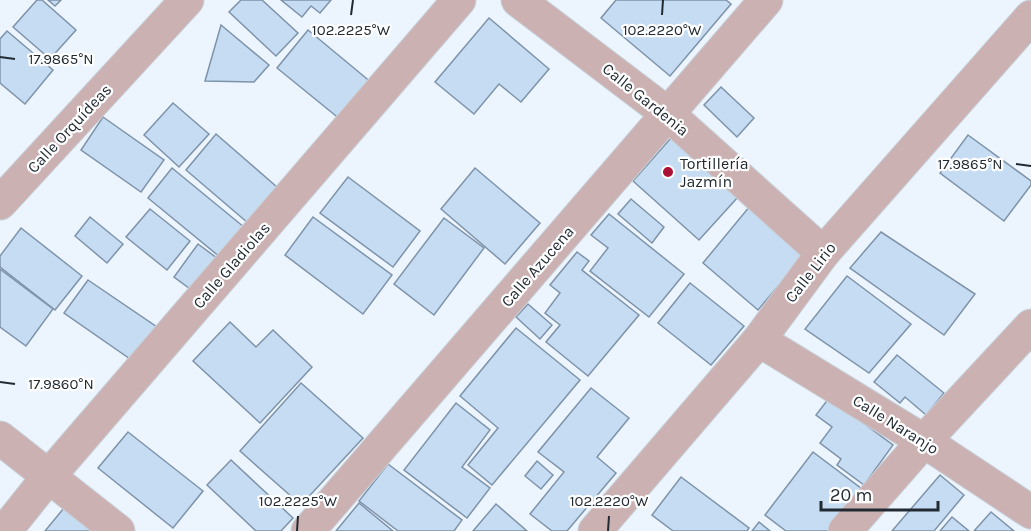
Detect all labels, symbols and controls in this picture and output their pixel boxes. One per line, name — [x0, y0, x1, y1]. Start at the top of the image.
text: 102.2225°W — [312, 21, 391, 39]
text: 102.2220°W — [623, 21, 702, 39]
text: 17.9865°N — [28, 50, 94, 68]
street label: Calle Gardenia — [599, 59, 693, 140]
street label: Calle Orquídeas — [23, 80, 115, 177]
place label: Tortillería Jazmín — [680, 154, 749, 191]
text: 17.9865°N — [937, 155, 1003, 173]
marker: Tortillería Jazmín — [661, 165, 675, 179]
street label: Calle Gladiolas — [189, 218, 274, 312]
street label: Calle Azucena — [497, 222, 578, 311]
street label: Calle Lirio — [781, 238, 840, 306]
text: 17.9860°N — [28, 375, 94, 393]
street label: Calle Naranjo — [849, 391, 942, 458]
scale bar — [821, 474, 938, 512]
text: 20 m — [830, 484, 872, 506]
text: 102.2225°W — [259, 492, 338, 510]
text: 102.2220°W — [570, 492, 649, 510]

